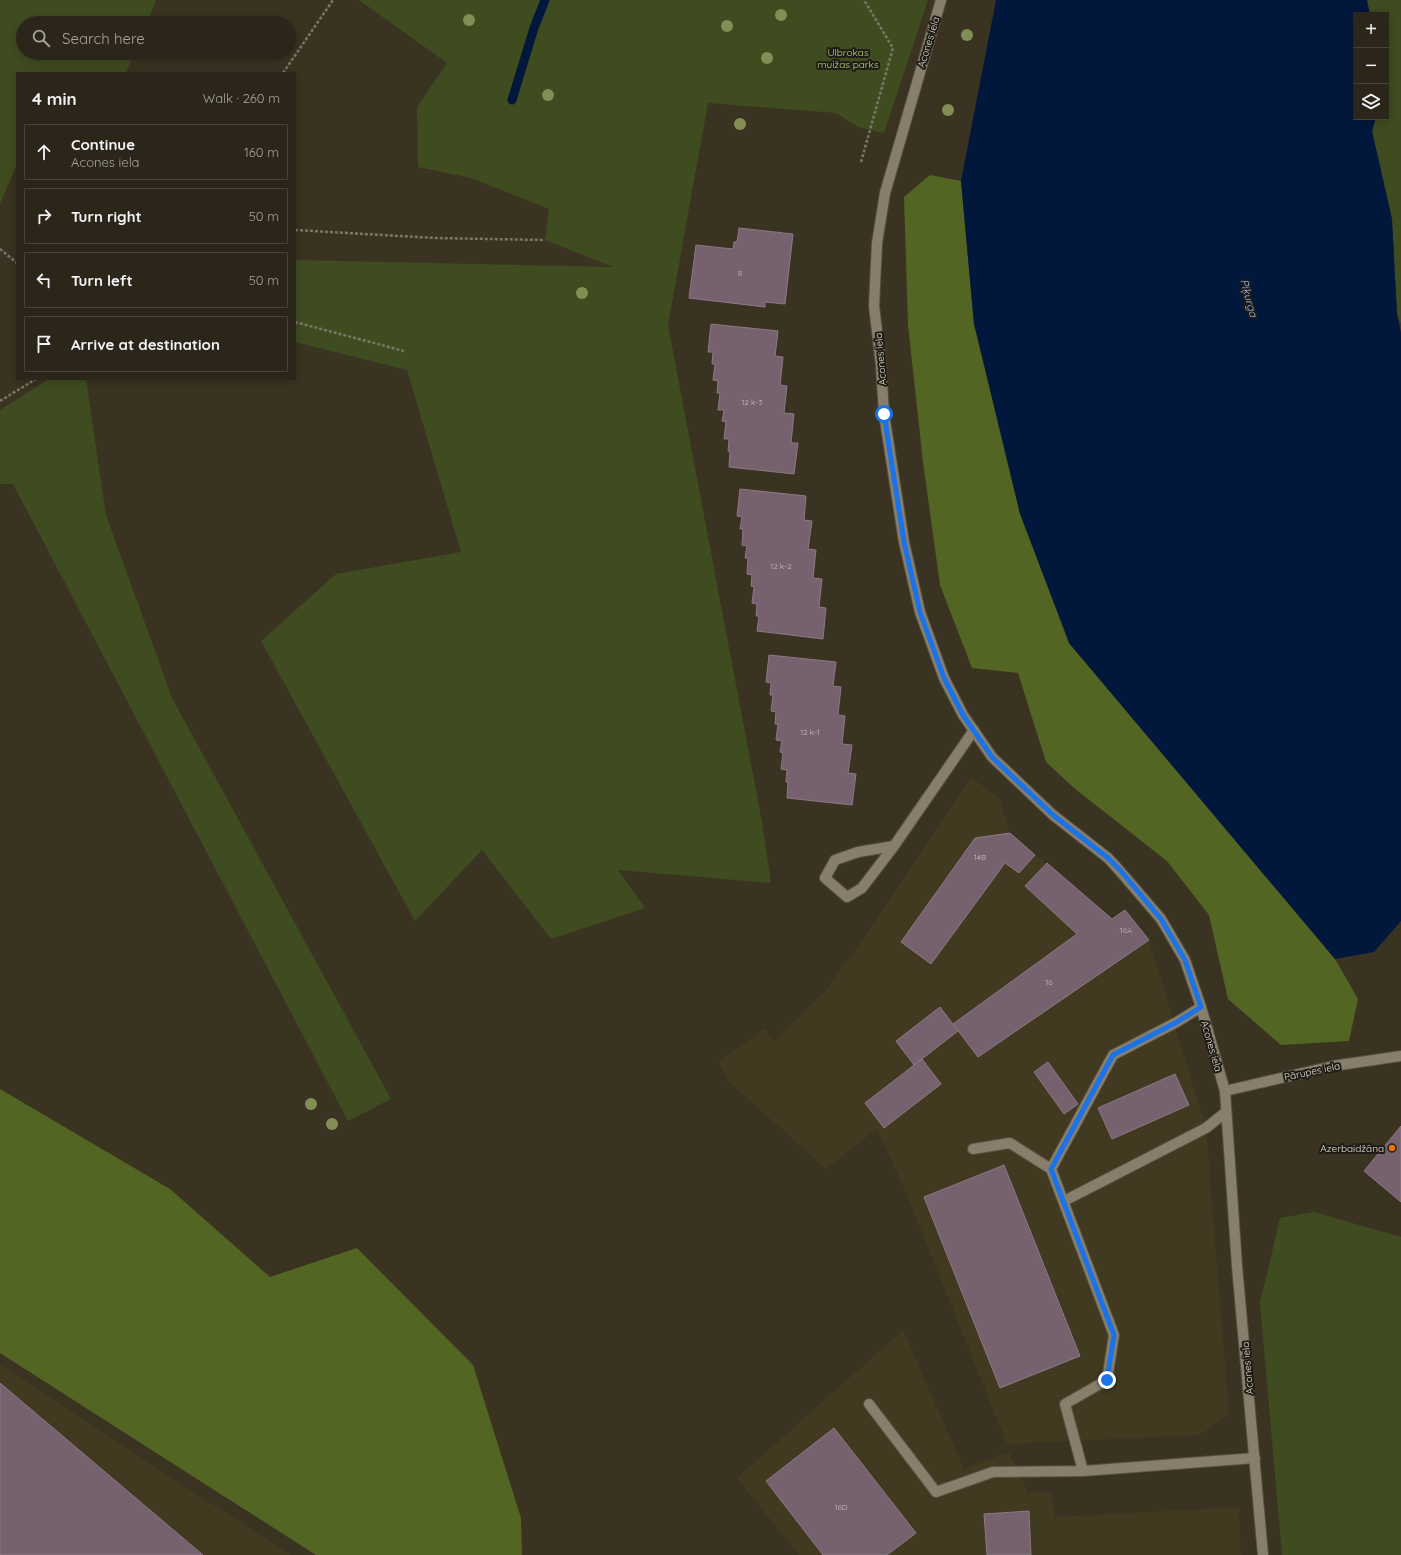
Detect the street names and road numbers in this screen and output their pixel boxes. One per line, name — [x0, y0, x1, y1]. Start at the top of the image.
street label: Acones iela — [915, 15, 942, 69]
street label: Acones iela — [872, 332, 889, 386]
street label: Acones iela — [1198, 1019, 1225, 1073]
street label: Pārupes iela — [1283, 1059, 1341, 1084]
street label: Acones iela — [1239, 1341, 1256, 1395]

